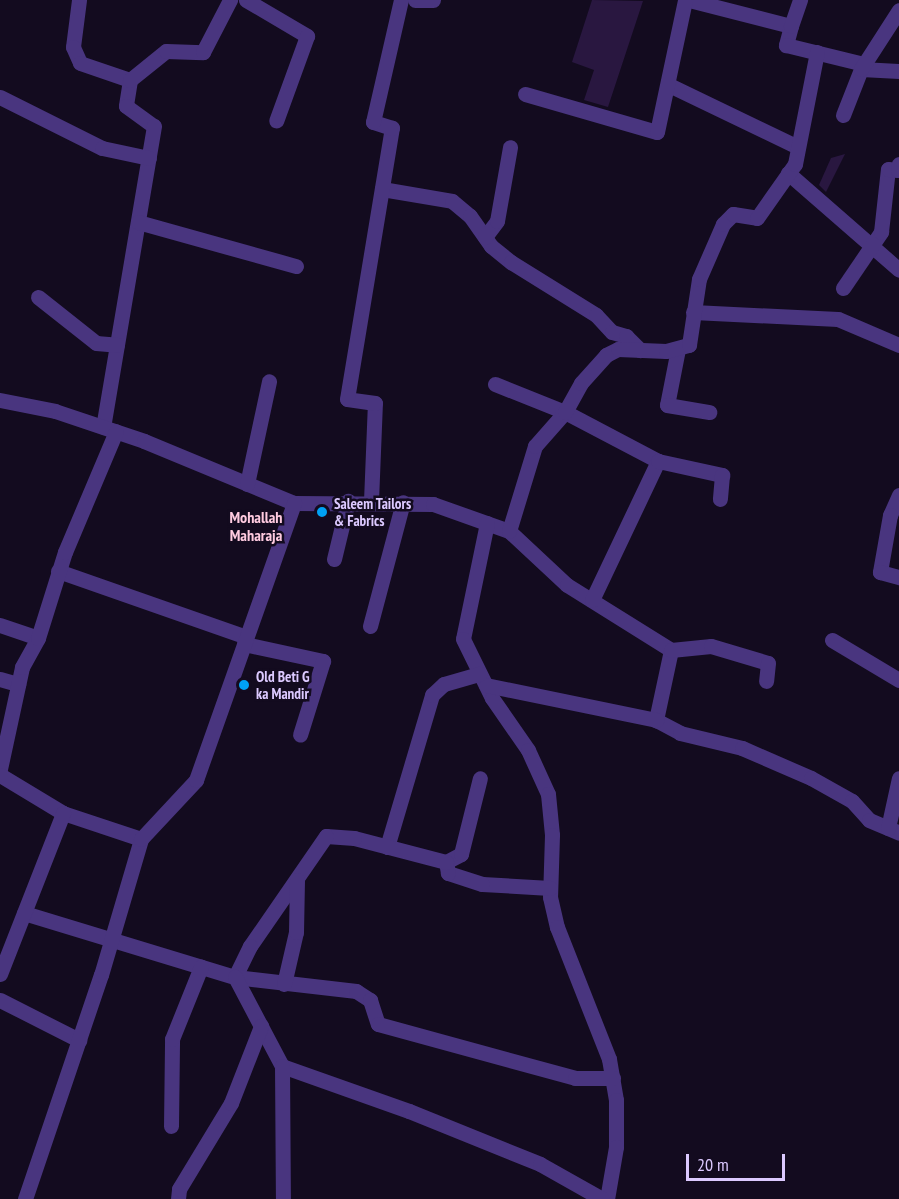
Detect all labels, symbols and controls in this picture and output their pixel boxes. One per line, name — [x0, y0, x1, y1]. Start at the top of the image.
place label: Saleem Tailors & Fabrics — [334, 494, 412, 529]
marker: Saleem Tailors & Fabrics — [315, 505, 329, 519]
district label: Mohallah Maharaja — [229, 507, 283, 545]
place label: Old Beti G ka Mandir — [256, 667, 310, 702]
marker: Old Beti G ka Mandir — [237, 678, 251, 692]
scale bar — [689, 1142, 788, 1180]
text: 20 m — [697, 1153, 729, 1176]

